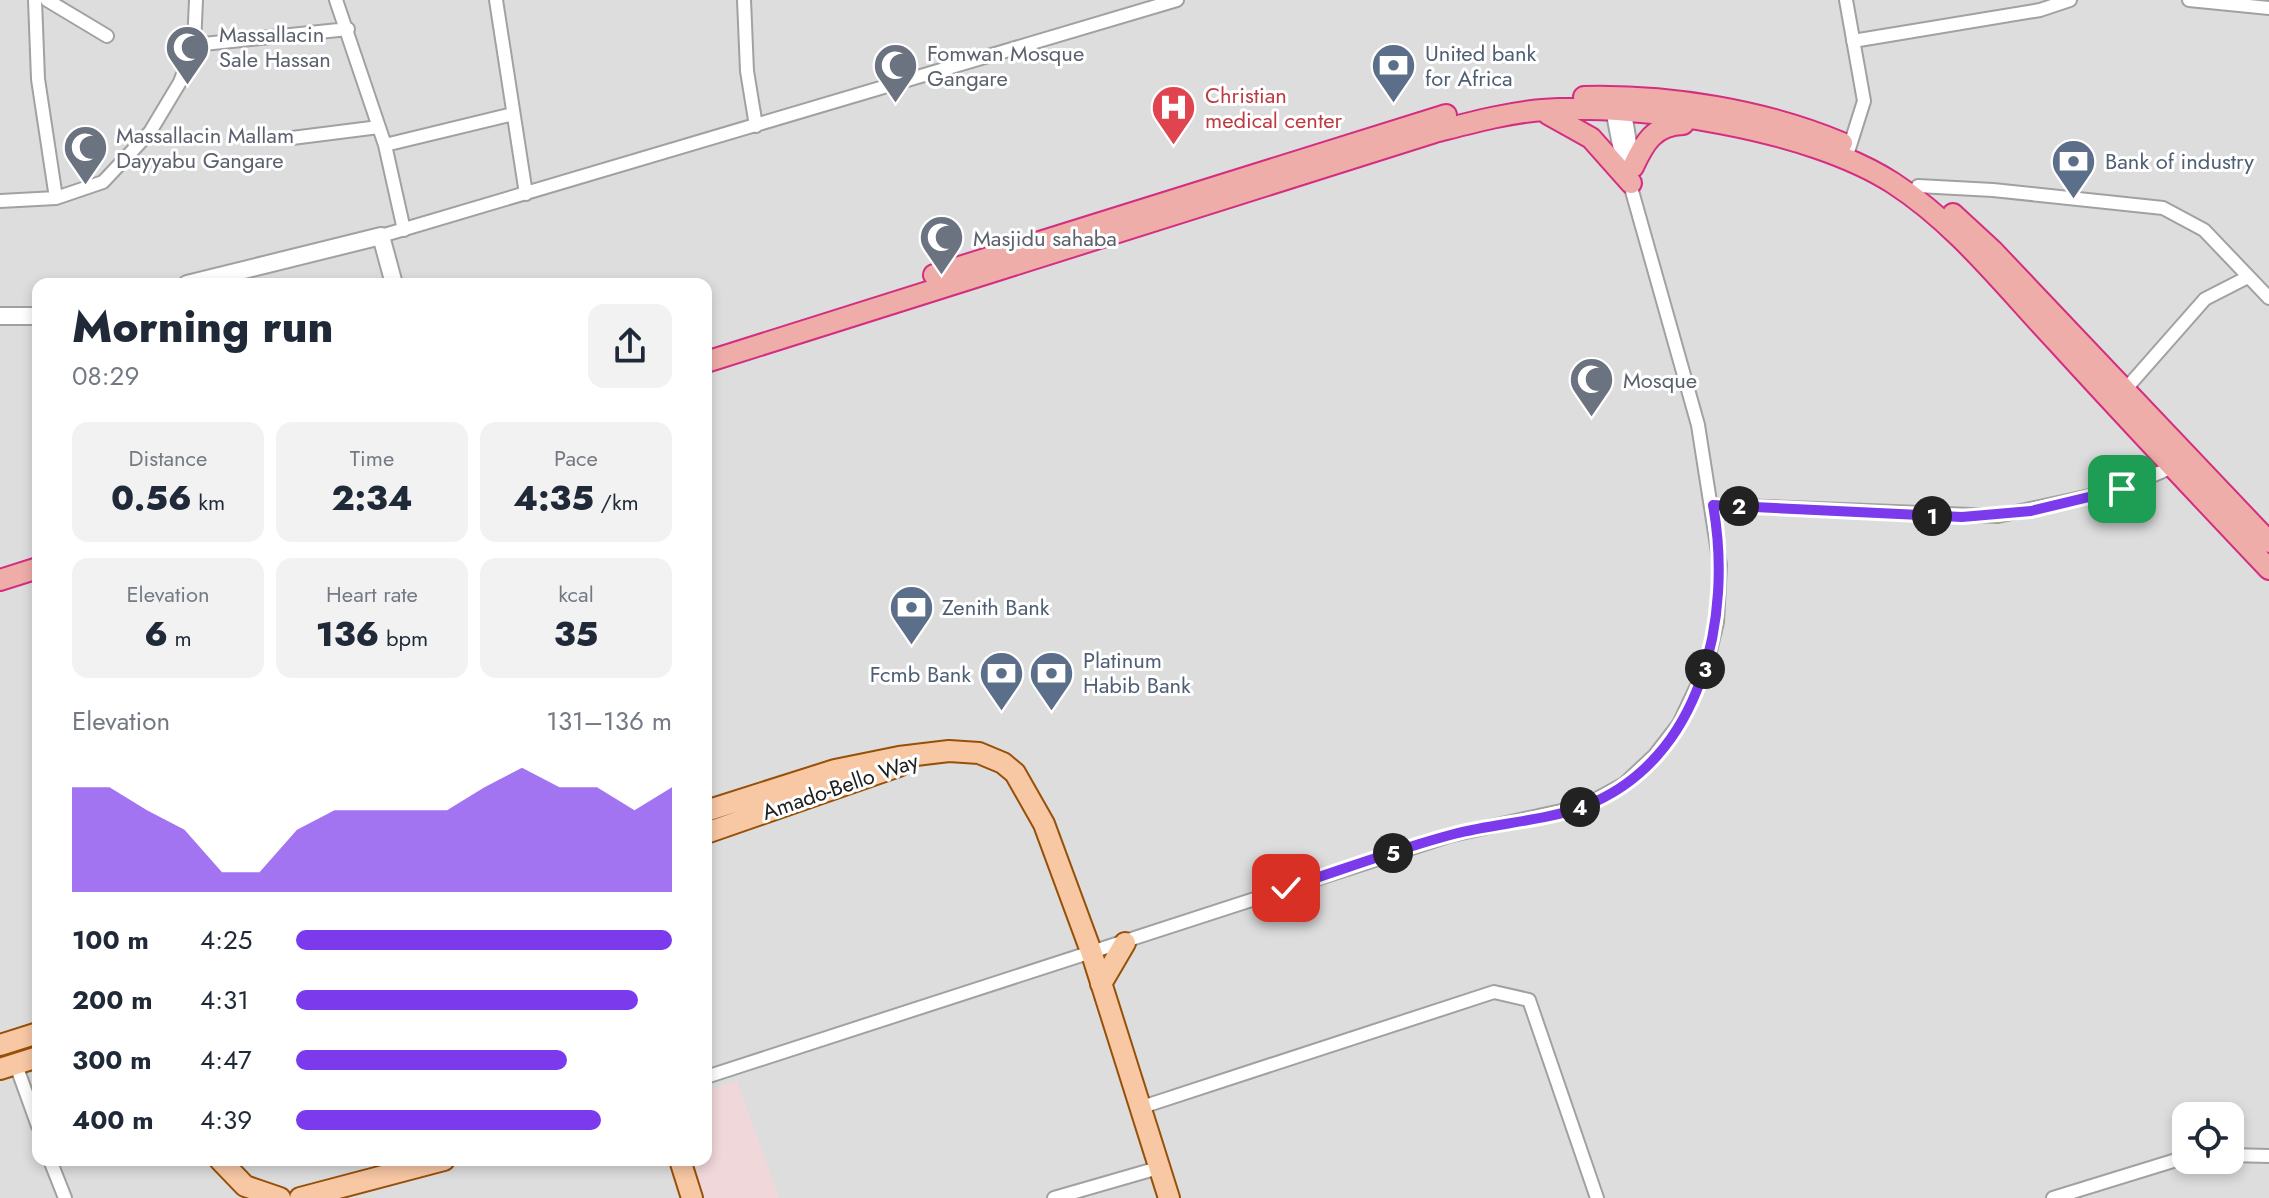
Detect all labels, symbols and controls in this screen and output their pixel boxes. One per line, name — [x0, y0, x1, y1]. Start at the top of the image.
place label: Massallacin Sale Hassan — [219, 18, 331, 75]
mosque icon: Massallacin Sale Hassan — [164, 23, 212, 86]
place label: Fomwan Mosque Gangare — [927, 37, 1084, 94]
place label: United bank for Africa — [1425, 37, 1536, 94]
mosque icon: Fomwan Mosque Gangare — [872, 42, 920, 105]
bank icon: United bank for Africa — [1370, 42, 1418, 105]
place label: Christian medical center — [1205, 79, 1343, 136]
hospital icon: Christian medical center — [1150, 84, 1198, 147]
place label: Massallacin Mallam Dayyabu Gangare — [116, 119, 294, 176]
mosque icon: Massallacin Mallam Dayyabu Gangare — [61, 124, 109, 187]
bank icon: Bank of industry — [2050, 137, 2098, 200]
place label: Bank of industry — [2105, 145, 2254, 177]
mosque icon: Masjidu sahaba — [918, 214, 966, 277]
place label: Masjidu sahaba — [973, 222, 1117, 254]
text: Morning run — [72, 295, 334, 359]
button: share — [588, 304, 672, 388]
mosque icon: Mosque — [1568, 356, 1616, 419]
text: 08:29 — [72, 357, 139, 395]
place label: Mosque — [1623, 364, 1697, 396]
text: Distance — [129, 442, 207, 474]
text: Time — [350, 442, 394, 474]
text: Pace — [554, 442, 598, 474]
pin — [2088, 455, 2156, 523]
icon: arrive — [2100, 467, 2144, 511]
text: 0.56 — [111, 474, 192, 523]
text: 2:34 — [331, 474, 413, 523]
text: 4:35 — [513, 474, 594, 523]
text: km — [192, 486, 225, 518]
text: /km — [594, 486, 639, 518]
pin: 2 — [1719, 486, 1759, 526]
text: 2 — [1732, 490, 1746, 522]
pin: 1 — [1912, 496, 1952, 536]
text: 1 — [1926, 500, 1938, 532]
text: Elevation — [127, 578, 209, 610]
text: Heart rate — [326, 578, 418, 610]
text: kcal — [558, 578, 594, 610]
bank icon: Zenith Bank — [887, 583, 935, 646]
place label: Zenith Bank — [942, 591, 1050, 623]
text: 6 — [144, 610, 168, 659]
text: 136 — [316, 610, 379, 659]
text: 35 — [554, 610, 598, 659]
text: m — [168, 622, 192, 654]
text: bpm — [379, 622, 428, 654]
place label: Platinum Habib Bank — [1083, 644, 1191, 701]
bank icon: Platinum Habib Bank — [1028, 649, 1076, 712]
pin: 3 — [1685, 649, 1725, 689]
bank icon: Fcmb Bank — [978, 650, 1026, 713]
text: 3 — [1698, 653, 1712, 685]
place label: Fcmb Bank — [870, 658, 971, 690]
text: Elevation — [72, 702, 170, 740]
text: 131–136 m — [546, 702, 672, 740]
street label: Amado-Bello Way — [757, 744, 923, 828]
pin: 4 — [1560, 787, 1600, 827]
text: 4 — [1572, 791, 1588, 823]
pin: 5 — [1373, 833, 1413, 873]
text: 5 — [1386, 837, 1400, 869]
pin — [1252, 854, 1320, 922]
icon: check — [1264, 866, 1308, 910]
text: 100 m — [72, 921, 149, 959]
text: 4:25 — [200, 921, 252, 959]
text: 200 m — [72, 981, 153, 1019]
text: 4:31 — [200, 981, 249, 1019]
text: 300 m — [72, 1041, 152, 1079]
text: 4:47 — [200, 1041, 252, 1079]
text: 400 m — [72, 1101, 154, 1139]
text: 4:39 — [200, 1101, 252, 1139]
map controls — [2172, 1102, 2244, 1174]
button: locate — [2172, 1102, 2244, 1174]

